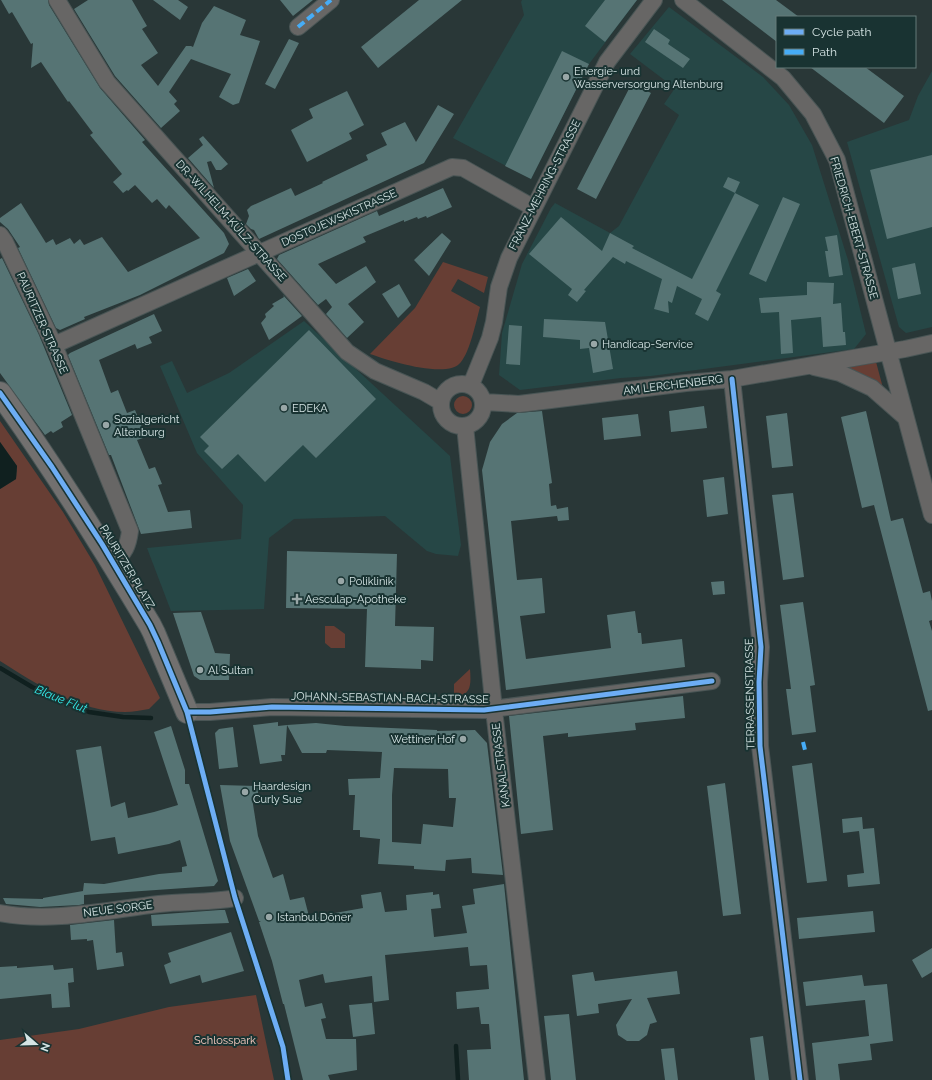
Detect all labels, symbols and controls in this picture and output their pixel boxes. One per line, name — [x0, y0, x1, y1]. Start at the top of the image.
legend — [776, 16, 916, 68]
text: Cycle path — [812, 25, 871, 39]
text: Path — [812, 45, 837, 59]
place label: Energie- und Wasserversorgung Altenburg — [574, 65, 723, 91]
marker: Energie- und Wasserversorgung Altenburg — [561, 72, 571, 82]
street label: FRANZ-MEHRING-STRASSE — [506, 117, 584, 252]
street label: FRIEDRICH-EBERT-STRASSE — [827, 155, 881, 301]
street label: DR.-WILHELM-KÜLZ-STRASSE — [173, 158, 289, 285]
street label: DOSTOJEWSKISTRASSE — [279, 187, 399, 249]
street label: PAURITZER STRASSE — [14, 270, 70, 376]
place label: Handicap-Service — [602, 338, 693, 351]
marker: Handicap-Service — [589, 339, 599, 349]
street label: AM LERCHENBERG — [623, 372, 724, 398]
place label: EDEKA — [292, 402, 328, 415]
marker: EDEKA — [279, 403, 289, 413]
place label: Sozialgericht Altenburg — [114, 413, 180, 439]
marker: Sozialgericht Altenburg — [101, 420, 111, 430]
street label: PAURITZER PLATZ — [97, 523, 157, 611]
place label: Poliklinik — [349, 575, 394, 588]
marker: Poliklinik — [336, 576, 346, 586]
place label: Aesculap-Apotheke — [305, 593, 407, 606]
marker: Aesculap-Apotheke — [292, 594, 302, 604]
street label: TERRASSENSTRASSE — [743, 638, 757, 750]
place label: Al Sultan — [208, 664, 253, 677]
marker: Al Sultan — [195, 665, 205, 675]
water label: Blaue Flut — [33, 682, 89, 716]
street label: JOHANN-SEBASTIAN-BACH-STRASSE — [291, 690, 489, 706]
street label: KANALSTRASSE — [489, 722, 513, 808]
place label: Wettiner Hof — [391, 733, 455, 746]
marker: Wettiner Hof — [458, 734, 468, 744]
place label: Haardesign Curly Sue — [253, 780, 311, 806]
marker: Haardesign Curly Sue — [240, 787, 250, 797]
street label: NEUE SORGE — [83, 898, 154, 920]
place label: Istanbul Döner — [277, 911, 351, 924]
marker: Istanbul Döner — [264, 912, 274, 922]
north arrow — [16, 1024, 56, 1064]
park label: Schlosspark — [194, 1034, 256, 1047]
text: N — [37, 1041, 52, 1053]

